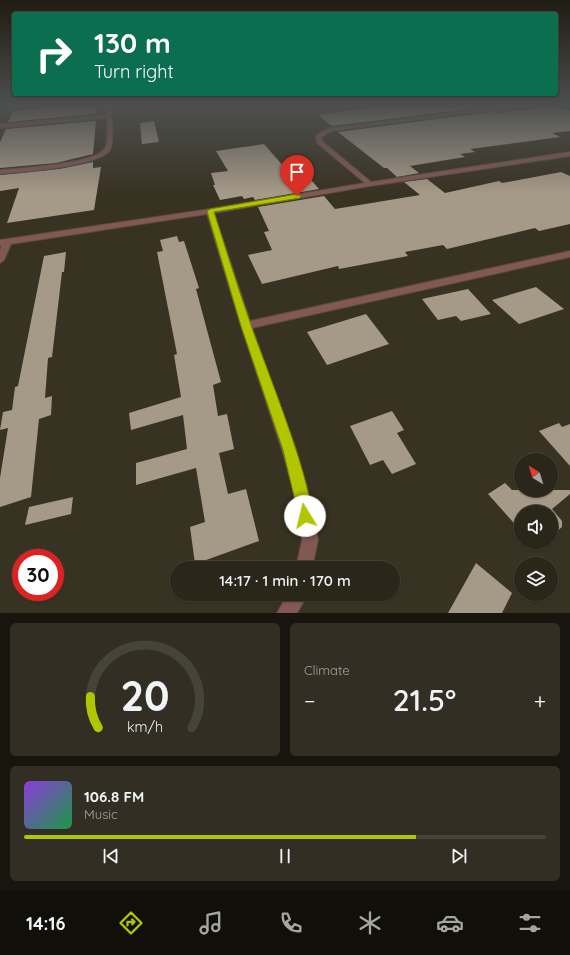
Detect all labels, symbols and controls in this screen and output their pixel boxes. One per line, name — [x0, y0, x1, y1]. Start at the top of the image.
text: 130 m — [94, 25, 171, 60]
icon: right — [28, 28, 80, 80]
text: Turn right — [94, 60, 174, 83]
pin — [280, 155, 314, 196]
icon: arrive — [286, 161, 308, 183]
north arrow — [514, 453, 558, 497]
map controls — [514, 453, 558, 601]
position arrow — [284, 495, 326, 537]
button: sound — [514, 505, 558, 549]
speed limit sign: 30 — [12, 549, 64, 601]
button: layers — [514, 557, 558, 601]
text: 14:17 · 1 min · 170 m — [219, 571, 351, 590]
text: Climate — [304, 662, 350, 678]
text: 20 — [120, 668, 170, 720]
text: 21.5° — [393, 681, 456, 719]
text: − — [304, 687, 315, 715]
text: + — [534, 687, 546, 715]
text: km/h — [127, 717, 163, 735]
text: 106.8 FM — [84, 787, 144, 806]
text: Music — [84, 806, 118, 822]
icon: previous — [100, 845, 122, 867]
icon: pause — [274, 845, 296, 867]
icon: next — [448, 845, 470, 867]
icon: directions — [117, 909, 145, 937]
icon: music — [197, 909, 225, 937]
icon: phone — [277, 909, 305, 937]
icon: climate — [356, 909, 384, 937]
icon: car — [436, 909, 464, 937]
icon: filters — [516, 909, 544, 937]
text: 14:16 — [26, 912, 65, 935]

